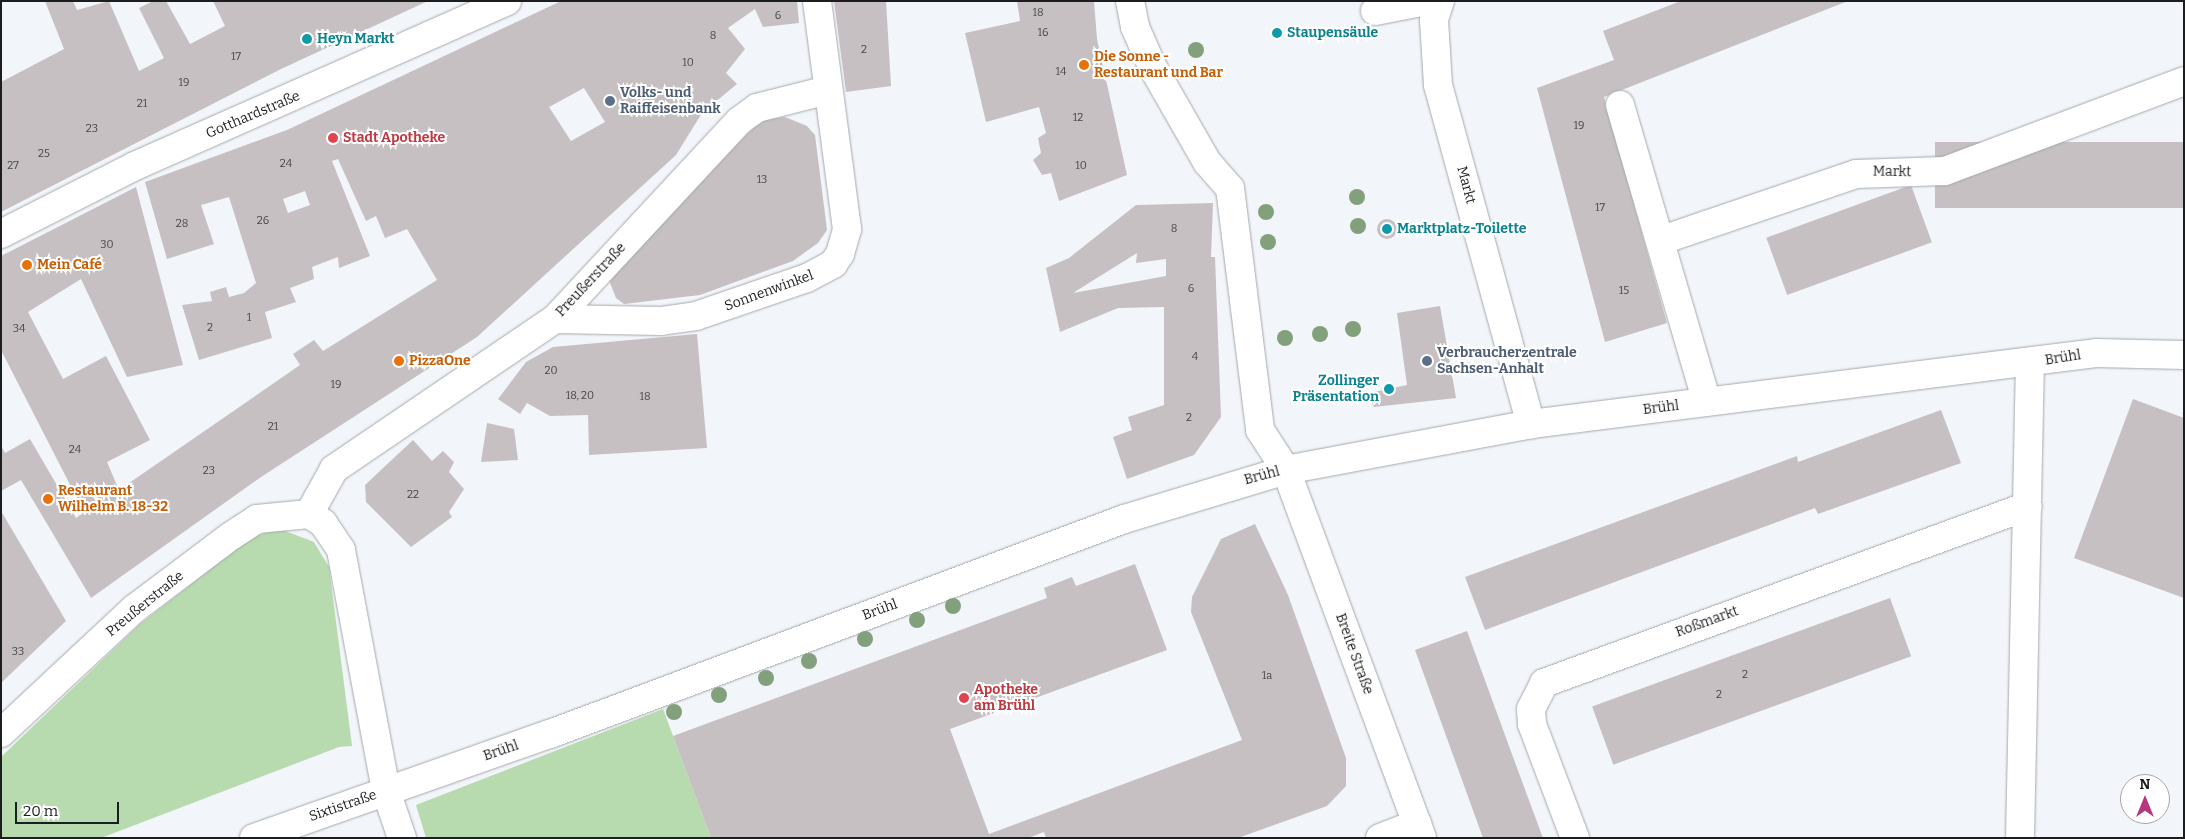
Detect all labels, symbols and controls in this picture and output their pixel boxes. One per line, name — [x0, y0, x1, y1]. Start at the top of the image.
house number: 18 — [1032, 6, 1044, 20]
house number: 6 — [775, 9, 781, 23]
place label: Staupensäule — [1287, 25, 1378, 41]
house number: 16 — [1038, 26, 1048, 40]
marker: Staupensäule — [1271, 27, 1283, 39]
house number: 8 — [710, 29, 716, 43]
place label: Heyn Markt — [317, 31, 395, 47]
marker: Heyn Markt — [301, 33, 313, 45]
house number: 2 — [861, 43, 867, 57]
place label: Die Sonne - Restaurant und Bar — [1094, 49, 1223, 82]
house number: 17 — [231, 50, 241, 64]
house number: 10 — [682, 56, 694, 70]
marker: Die Sonne - Restaurant und Bar — [1078, 59, 1090, 71]
house number: 14 — [1056, 65, 1066, 79]
house number: 19 — [179, 76, 189, 90]
place label: Volks- und Raiffeisenbank — [620, 85, 721, 118]
street label: Gotthardstraße — [203, 88, 303, 142]
marker: Volks- und Raiffeisenbank — [604, 95, 616, 107]
house number: 21 — [137, 97, 147, 111]
house number: 12 — [1073, 111, 1083, 125]
house number: 19 — [1574, 119, 1584, 133]
house number: 23 — [86, 122, 98, 136]
place label: Stadt Apotheke — [343, 130, 445, 146]
marker: Stadt Apotheke — [327, 132, 339, 144]
house number: 25 — [38, 147, 50, 161]
house number: 24 — [280, 157, 292, 171]
house number: 27 — [7, 159, 19, 173]
house number: 10 — [1075, 159, 1087, 173]
street label: Markt — [1873, 163, 1911, 181]
street label: Markt — [1453, 164, 1479, 206]
house number: 13 — [757, 173, 767, 187]
house number: 17 — [1595, 201, 1605, 215]
house number: 26 — [257, 214, 269, 228]
house number: 28 — [176, 217, 188, 231]
place label: Marktplatz-Toilette — [1397, 221, 1527, 237]
house number: 8 — [1171, 222, 1177, 236]
marker: Marktplatz-Toilette — [1381, 223, 1393, 235]
house number: 30 — [100, 238, 114, 252]
street label: Preußerstraße — [553, 240, 629, 320]
place label: Mein Café — [37, 257, 102, 273]
marker: Mein Café — [21, 259, 33, 271]
street label: Sonnenwinkel — [722, 267, 816, 315]
house number: 6 — [1188, 282, 1194, 296]
house number: 15 — [1619, 284, 1629, 298]
house number: 1 — [247, 311, 251, 325]
house number: 2 — [207, 321, 213, 335]
house number: 34 — [13, 322, 25, 336]
place label: Verbraucherzentrale Sachsen-Anhalt — [1437, 345, 1577, 378]
street label: Brühl — [2044, 347, 2082, 369]
house number: 4 — [1192, 350, 1198, 364]
place label: PizzaOne — [409, 353, 471, 369]
marker: PizzaOne — [393, 355, 405, 367]
marker: Verbraucherzentrale Sachsen-Anhalt — [1421, 355, 1433, 367]
house number: 20 — [544, 364, 558, 378]
place label: Zollinger Präsentation — [1293, 373, 1379, 406]
house number: 19 — [331, 378, 341, 392]
marker: Zollinger Präsentation — [1383, 383, 1395, 395]
house number: 18, 20 — [566, 389, 594, 403]
house number: 18 — [639, 390, 651, 404]
street label: Brühl — [1642, 397, 1680, 419]
house number: 2 — [1186, 411, 1192, 425]
house number: 21 — [268, 420, 278, 434]
house number: 24 — [69, 443, 81, 457]
street label: Brühl — [1242, 463, 1282, 489]
house number: 23 — [203, 464, 215, 478]
place label: Restaurant Wilhelm B. 18-32 — [58, 483, 168, 516]
house number: 22 — [407, 488, 419, 502]
marker: Restaurant Wilhelm B. 18-32 — [42, 493, 54, 505]
street label: Preußerstraße — [103, 568, 187, 640]
street label: Brühl — [860, 596, 900, 624]
street label: Roßmarkt — [1673, 603, 1741, 641]
street label: Breite Straße — [1332, 611, 1376, 697]
house number: 33 — [12, 645, 24, 659]
house number: 2 — [1742, 668, 1748, 682]
house number: 1a — [1262, 669, 1272, 683]
place label: Apotheke am Brühl — [974, 682, 1038, 714]
house number: 2 — [1716, 688, 1722, 702]
marker: Apotheke am Brühl — [958, 692, 970, 704]
street label: Brühl — [481, 737, 521, 765]
north arrow — [2120, 774, 2170, 824]
text: N — [2140, 776, 2150, 793]
street label: Sixtistraße — [307, 787, 379, 825]
scale bar — [18, 792, 121, 824]
text: 20 m — [23, 802, 58, 820]

